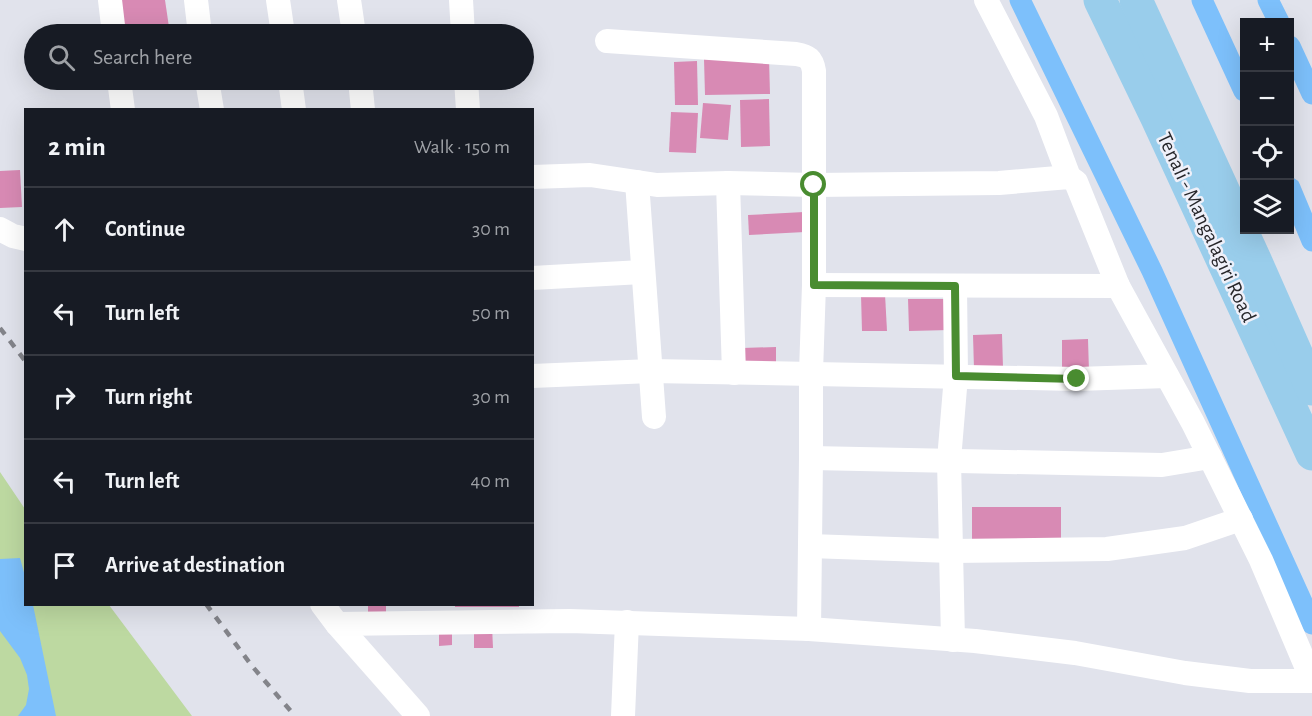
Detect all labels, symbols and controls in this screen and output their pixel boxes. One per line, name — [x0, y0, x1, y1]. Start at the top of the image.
map controls — [1240, 18, 1294, 234]
button: + — [1240, 18, 1294, 72]
search box — [24, 24, 534, 90]
icon: search — [45, 41, 78, 74]
text: Search here — [93, 46, 192, 68]
button: − — [1240, 72, 1294, 126]
button: locate — [1240, 126, 1294, 180]
street label: Tenali - Mangalagiri Road — [1153, 129, 1260, 325]
text: 2 min — [48, 134, 106, 160]
text: Walk · 150 m — [414, 137, 510, 157]
route start — [800, 171, 826, 197]
button: layers — [1240, 180, 1294, 234]
icon: ahead — [48, 213, 81, 246]
text: Continue — [105, 218, 185, 240]
text: 30 m — [472, 219, 510, 239]
icon: left — [48, 297, 81, 330]
text: Turn left — [105, 302, 179, 324]
text: 50 m — [472, 303, 510, 323]
route end — [1063, 365, 1089, 391]
icon: right — [48, 381, 81, 414]
text: Turn right — [105, 386, 192, 408]
text: 30 m — [472, 387, 510, 407]
icon: left — [48, 465, 81, 498]
text: Turn left — [105, 470, 179, 492]
text: 40 m — [471, 471, 510, 491]
icon: arrive — [48, 549, 81, 582]
text: Arrive at destination — [105, 554, 285, 576]

